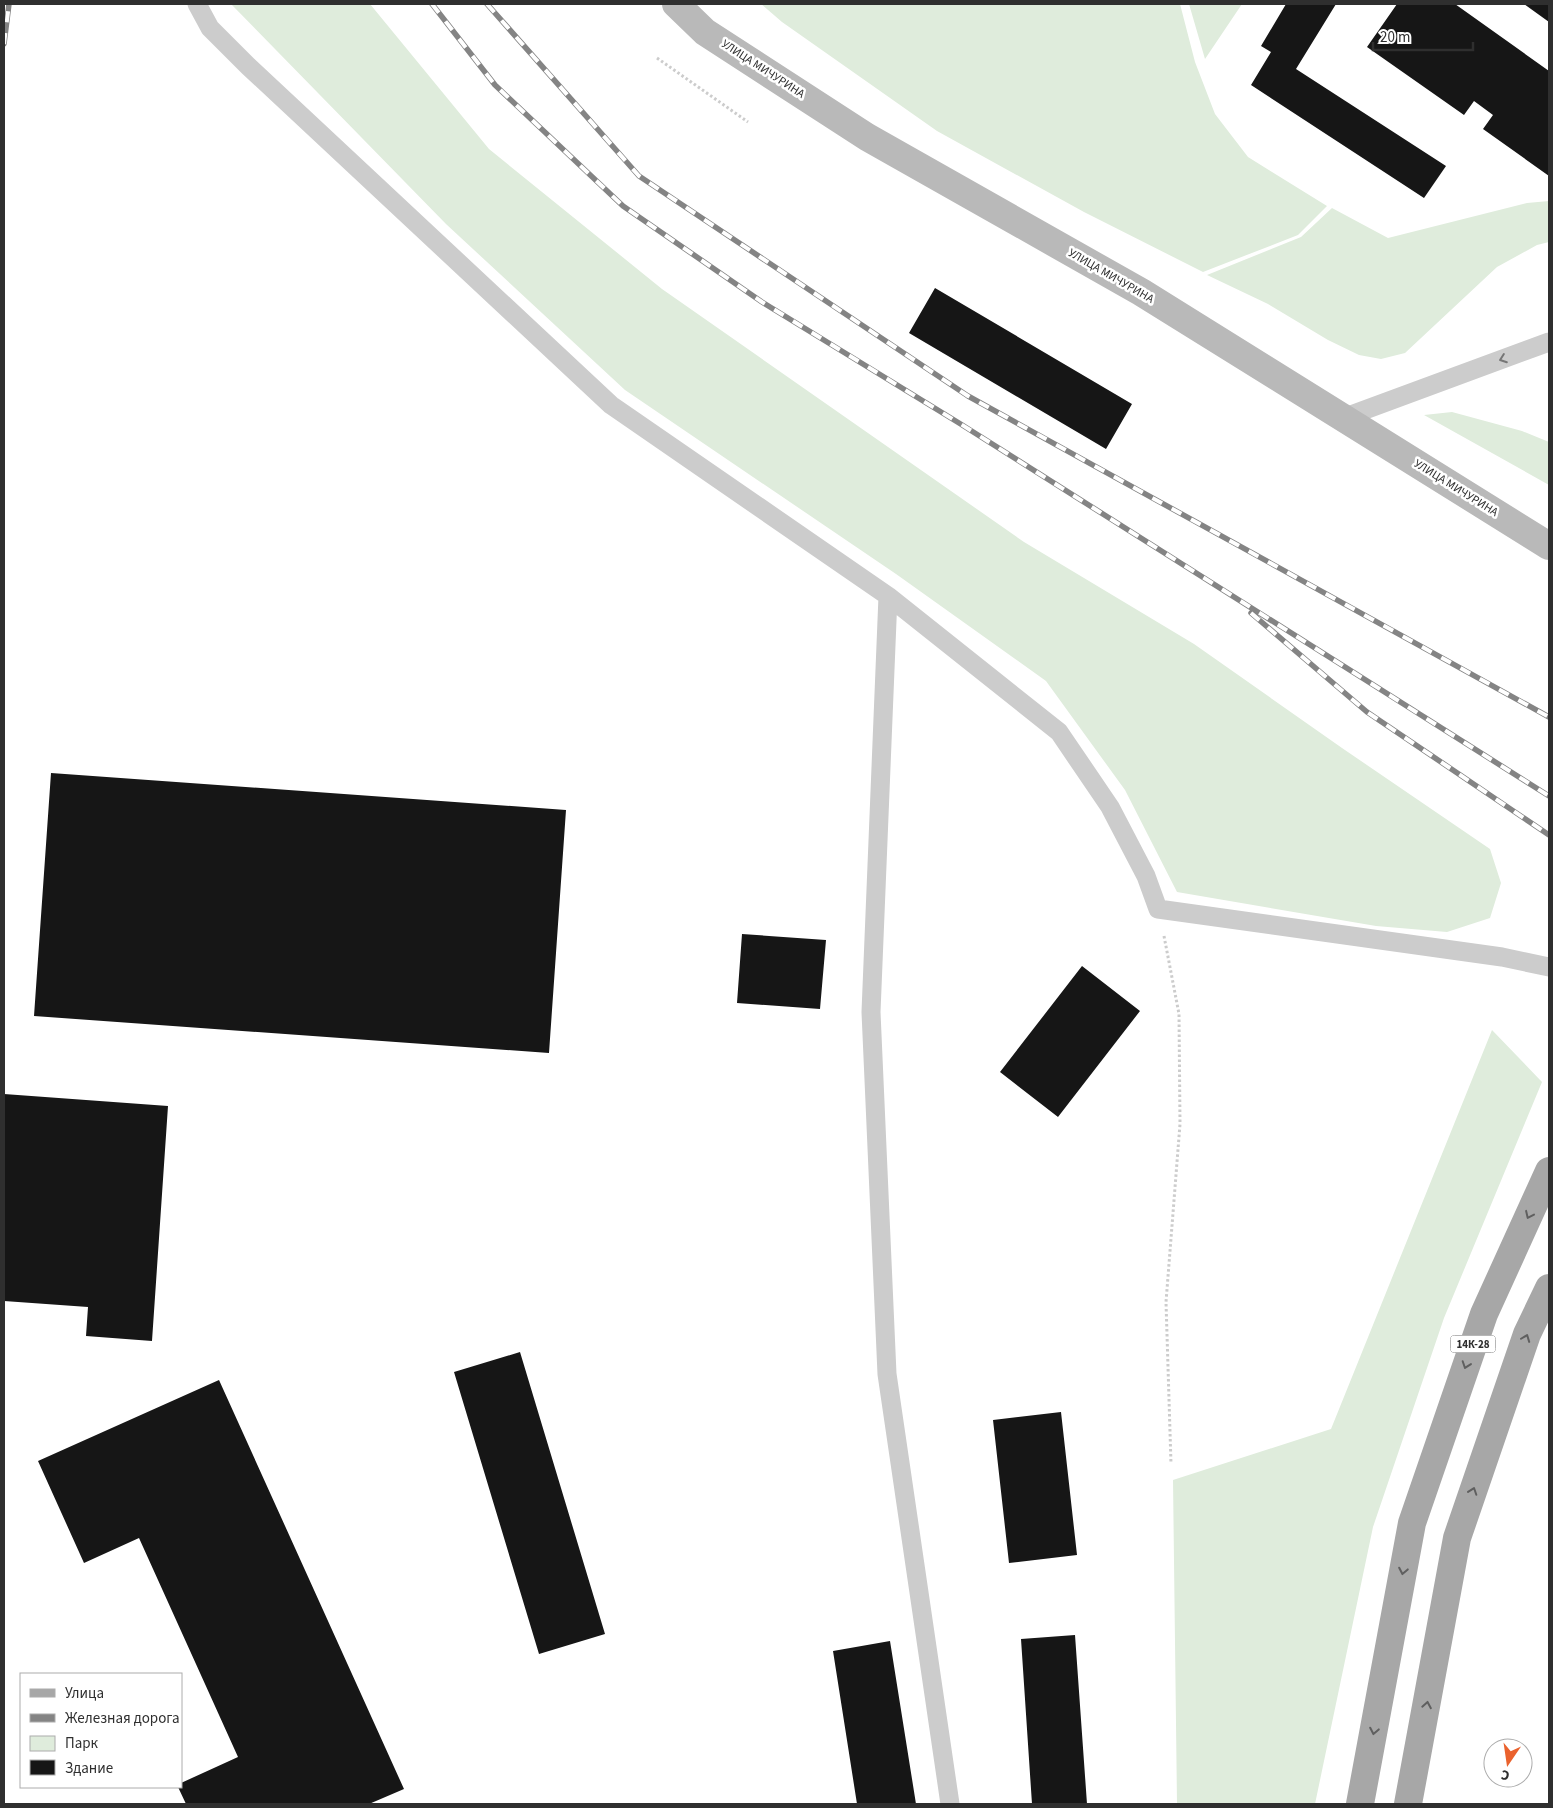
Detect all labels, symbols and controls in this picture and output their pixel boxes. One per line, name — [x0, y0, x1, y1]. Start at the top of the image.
scale bar — [1373, 20, 1473, 52]
text: 20 m — [1380, 27, 1410, 48]
street label: УЛИЦА МИЧУРИНА — [718, 36, 808, 103]
street label: УЛИЦА МИЧУРИНА — [1065, 245, 1157, 308]
one-way arrow — [1500, 353, 1508, 363]
street label: УЛИЦА МИЧУРИНА — [1411, 455, 1502, 521]
one-way arrow — [1525, 1210, 1535, 1219]
one-way arrow — [1520, 1334, 1530, 1343]
road number: 14К-28 — [1450, 1336, 1496, 1352]
one-way arrow — [1462, 1360, 1472, 1369]
one-way arrow — [1467, 1488, 1477, 1496]
one-way arrow — [1399, 1567, 1409, 1575]
legend — [20, 1673, 182, 1788]
text: Улица — [65, 1683, 104, 1704]
one-way arrow — [1421, 1700, 1431, 1709]
text: Железная дорога — [65, 1708, 180, 1729]
one-way arrow — [1369, 1726, 1379, 1735]
text: Парк — [65, 1733, 99, 1754]
north arrow — [1483, 1738, 1533, 1788]
text: Здание — [65, 1758, 113, 1779]
text: С — [1499, 1764, 1512, 1785]

